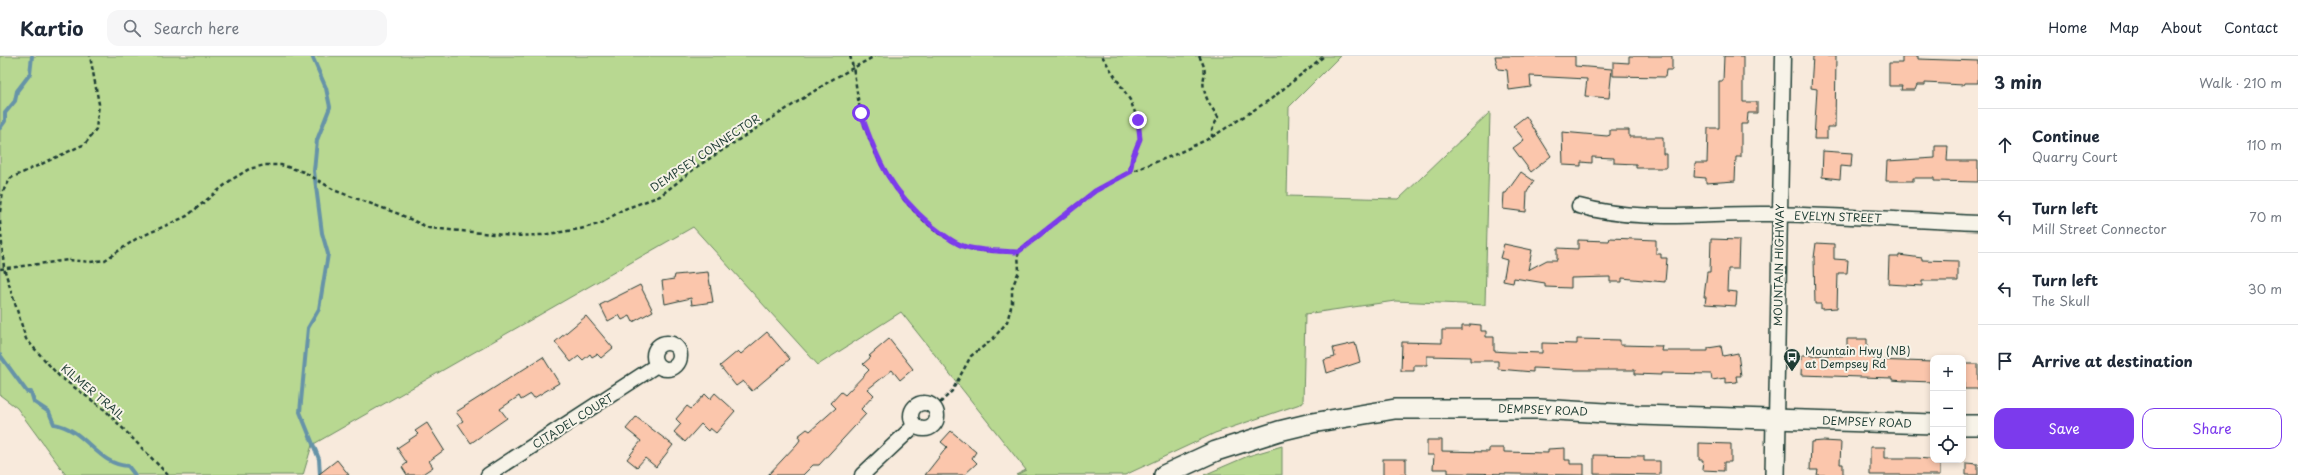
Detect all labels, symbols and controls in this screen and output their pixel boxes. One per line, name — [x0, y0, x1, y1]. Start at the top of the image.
search box — [107, 10, 387, 46]
text: Kartio — [20, 14, 83, 42]
text: Search here — [153, 16, 239, 39]
icon: search — [121, 17, 143, 39]
text: Home — [2048, 17, 2087, 38]
text: Map — [2109, 17, 2139, 38]
text: About — [2161, 17, 2202, 38]
text: Contact — [2224, 17, 2278, 38]
text: 3 min — [1994, 69, 2042, 95]
text: Walk · 210 m — [2199, 73, 2282, 92]
route start — [852, 104, 870, 122]
street label: DEMPSEY CONNECTOR — [647, 109, 763, 196]
route end — [1129, 111, 1147, 129]
text: Continue — [2032, 124, 2100, 147]
icon: ahead — [1994, 134, 2016, 156]
text: 110 m — [2247, 135, 2282, 154]
text: Quarry Court — [2032, 147, 2117, 166]
text: Turn left — [2032, 196, 2098, 219]
street label: MOUNTAIN HIGHWAY — [1769, 203, 1788, 326]
street label: EVELYN STREET — [1794, 206, 1883, 227]
icon: left — [1994, 206, 2016, 228]
text: 70 m — [2249, 207, 2282, 226]
text: Mill Street Connector — [2032, 219, 2167, 238]
text: Turn left — [2032, 268, 2098, 291]
icon: left — [1994, 278, 2016, 300]
text: 30 m — [2248, 279, 2282, 298]
text: The Skull — [2032, 291, 2090, 310]
place label: Mountain Hwy (NB) at Dempsey Rd — [1805, 342, 1910, 372]
bus stop icon: Mountain Hwy (NB) at Dempsey Rd — [1782, 347, 1802, 372]
text: Arrive at destination — [2032, 349, 2193, 372]
icon: arrive — [1994, 350, 2016, 372]
map controls — [1930, 355, 1966, 463]
button: + — [1930, 355, 1966, 391]
street label: KILMER TRAIL — [58, 360, 129, 424]
street label: CITADEL COURT — [529, 389, 617, 452]
button: − — [1930, 391, 1966, 427]
street label: DEMPSEY ROAD — [1498, 399, 1588, 420]
button: Save — [1994, 408, 2134, 449]
button: Share — [2142, 408, 2282, 449]
street label: DEMPSEY ROAD — [1822, 411, 1912, 432]
button: locate — [1930, 427, 1966, 463]

